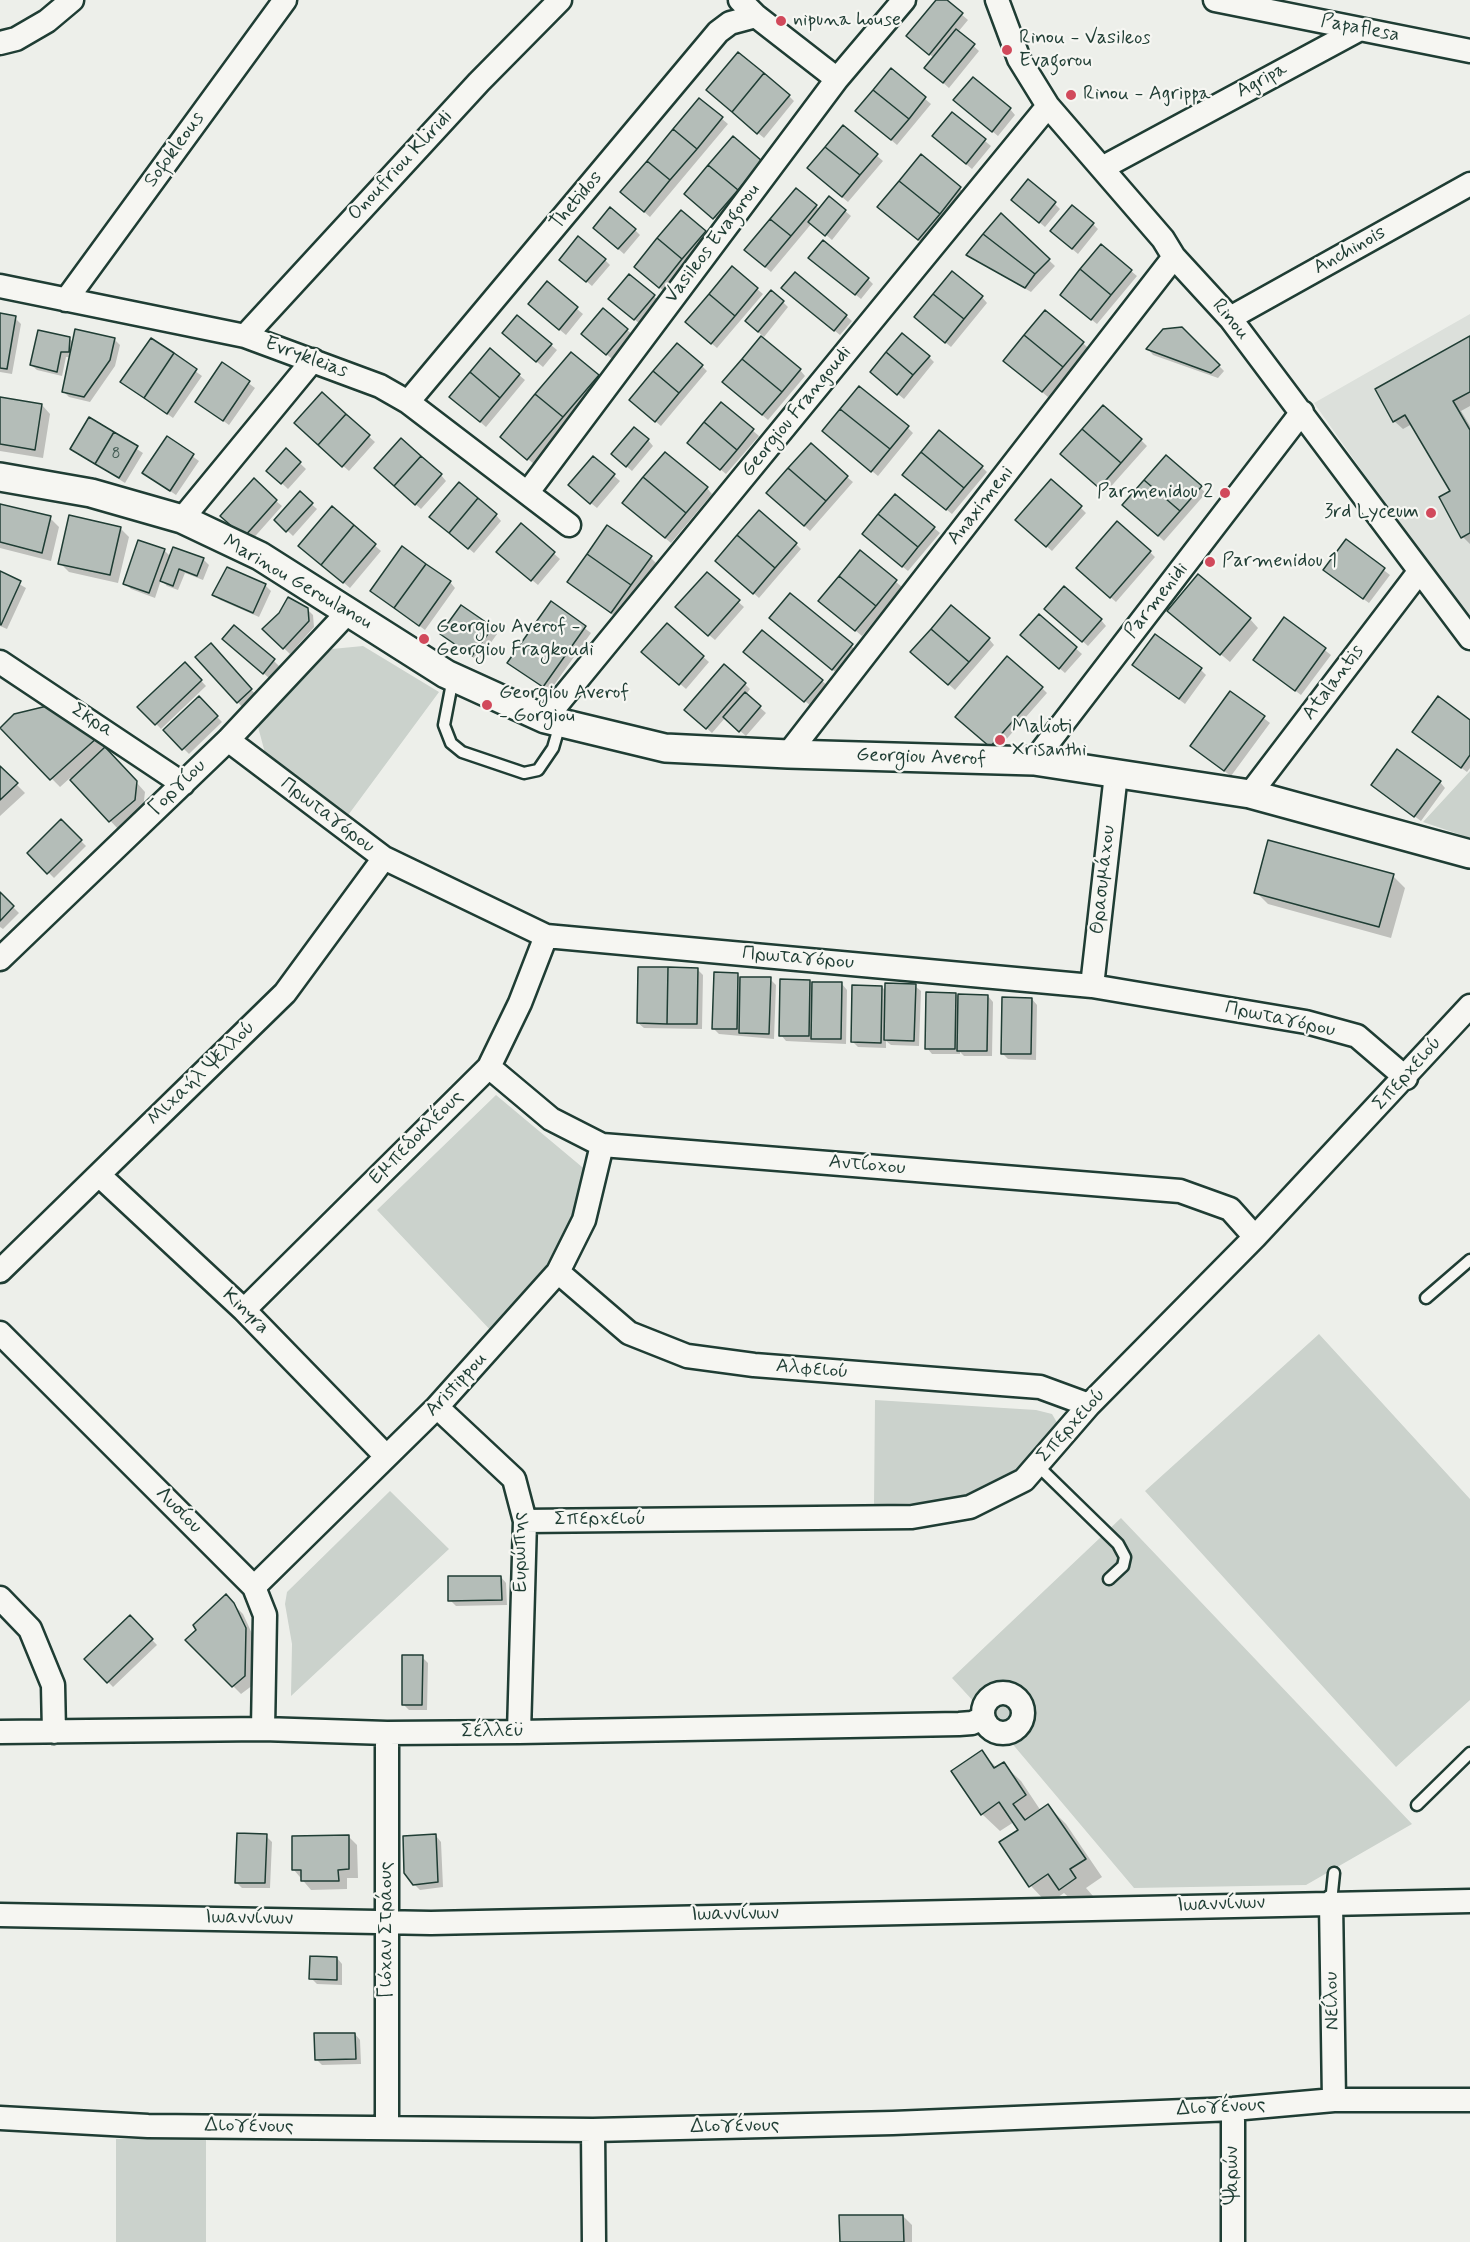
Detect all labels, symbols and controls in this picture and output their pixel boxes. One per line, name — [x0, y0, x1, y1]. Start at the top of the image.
place label: nipuna house — [793, 9, 901, 33]
street label: Papaflesa — [1319, 10, 1401, 48]
marker: nipuna house — [774, 14, 788, 28]
place label: Rinou - Vasileos Evagorou — [1019, 27, 1151, 74]
marker: Rinou - Vasileos Evagorou — [1000, 43, 1014, 57]
street label: Agripa — [1233, 58, 1291, 104]
place label: Rinou - Agrippa — [1083, 83, 1211, 107]
marker: Rinou - Agrippa — [1064, 88, 1078, 102]
street label: Onoufriou Kliridi — [344, 106, 458, 226]
street label: Sofokleous — [140, 108, 210, 192]
street label: Thetidos — [546, 167, 608, 235]
street label: Vasileos Evagorou — [660, 179, 766, 309]
street label: Anchinois — [1310, 221, 1390, 281]
street label: Rinou — [1206, 295, 1254, 345]
street label: Evrykleias — [261, 332, 351, 384]
street label: Georgiou Frangoudi — [737, 341, 857, 483]
house number: 8 — [111, 445, 121, 465]
street label: Anaximeni — [943, 462, 1019, 550]
place label: Parmenidou 2 — [1097, 481, 1213, 505]
marker: Parmenidou 2 — [1218, 486, 1232, 500]
place label: 3rd Lyceum — [1324, 501, 1419, 525]
marker: 3rd Lyceum — [1424, 506, 1438, 520]
street label: Marinou Geroulanou — [218, 530, 376, 636]
place label: Parmenidou 1 — [1222, 550, 1337, 574]
marker: Parmenidou 1 — [1203, 555, 1217, 569]
street label: Parmenidi — [1120, 558, 1194, 644]
place label: Georgiou Averof - Georgiou Fragkoudi — [436, 616, 594, 663]
marker: Georgiou Averof - Georgiou Fragkoudi — [417, 632, 431, 646]
street label: Atalantis — [1298, 641, 1370, 725]
place label: Georgiou Averof - Gorgiou — [499, 682, 629, 729]
marker: Georgiou Averof - Gorgiou — [480, 698, 494, 712]
street label: Σκρα — [67, 699, 117, 743]
place label: Malioti Xrisanthi — [1012, 716, 1086, 763]
marker: Malioti Xrisanthi — [993, 733, 1007, 747]
street label: Georgiou Averof — [856, 744, 986, 772]
street label: Γοργίου — [144, 755, 212, 821]
street label: Πρωταγόρου — [275, 773, 379, 859]
street label: Θρασυμάχου — [1086, 824, 1122, 936]
street label: Πρωταγόρου — [741, 942, 855, 976]
street label: Πρωταγόρου — [1223, 997, 1337, 1043]
street label: Μιχαήλ Ψελλού — [143, 1016, 261, 1132]
street label: Σπερχειού — [1369, 1032, 1447, 1116]
street label: Εμπεδοκλέους — [365, 1086, 469, 1190]
street label: Αντίοχου — [828, 1151, 906, 1181]
street label: Kinyra — [216, 1284, 274, 1340]
street label: Aristippou — [421, 1348, 493, 1422]
street label: Αλφειού — [775, 1355, 849, 1385]
street label: Σπερχειού — [1033, 1384, 1111, 1468]
street label: Λυσίου — [150, 1483, 206, 1539]
street label: Σπερχειού — [554, 1508, 646, 1532]
street label: Ευρώπης — [508, 1512, 534, 1592]
street label: Σέλλεϋ — [461, 1719, 523, 1745]
street label: Γιόχαν Στράους — [375, 1861, 399, 1999]
street label: Ιωαννίνων — [1177, 1891, 1265, 1919]
street label: Ιωαννίνων — [691, 1902, 779, 1928]
street label: Ιωαννίνων — [205, 1906, 293, 1932]
street label: Νείλου — [1320, 1971, 1346, 2031]
street label: Διογένους — [1176, 2094, 1266, 2122]
street label: Διογένους — [204, 2114, 294, 2140]
street label: Διογένους — [690, 2114, 780, 2140]
street label: Ψαρών — [1221, 2146, 1245, 2204]

